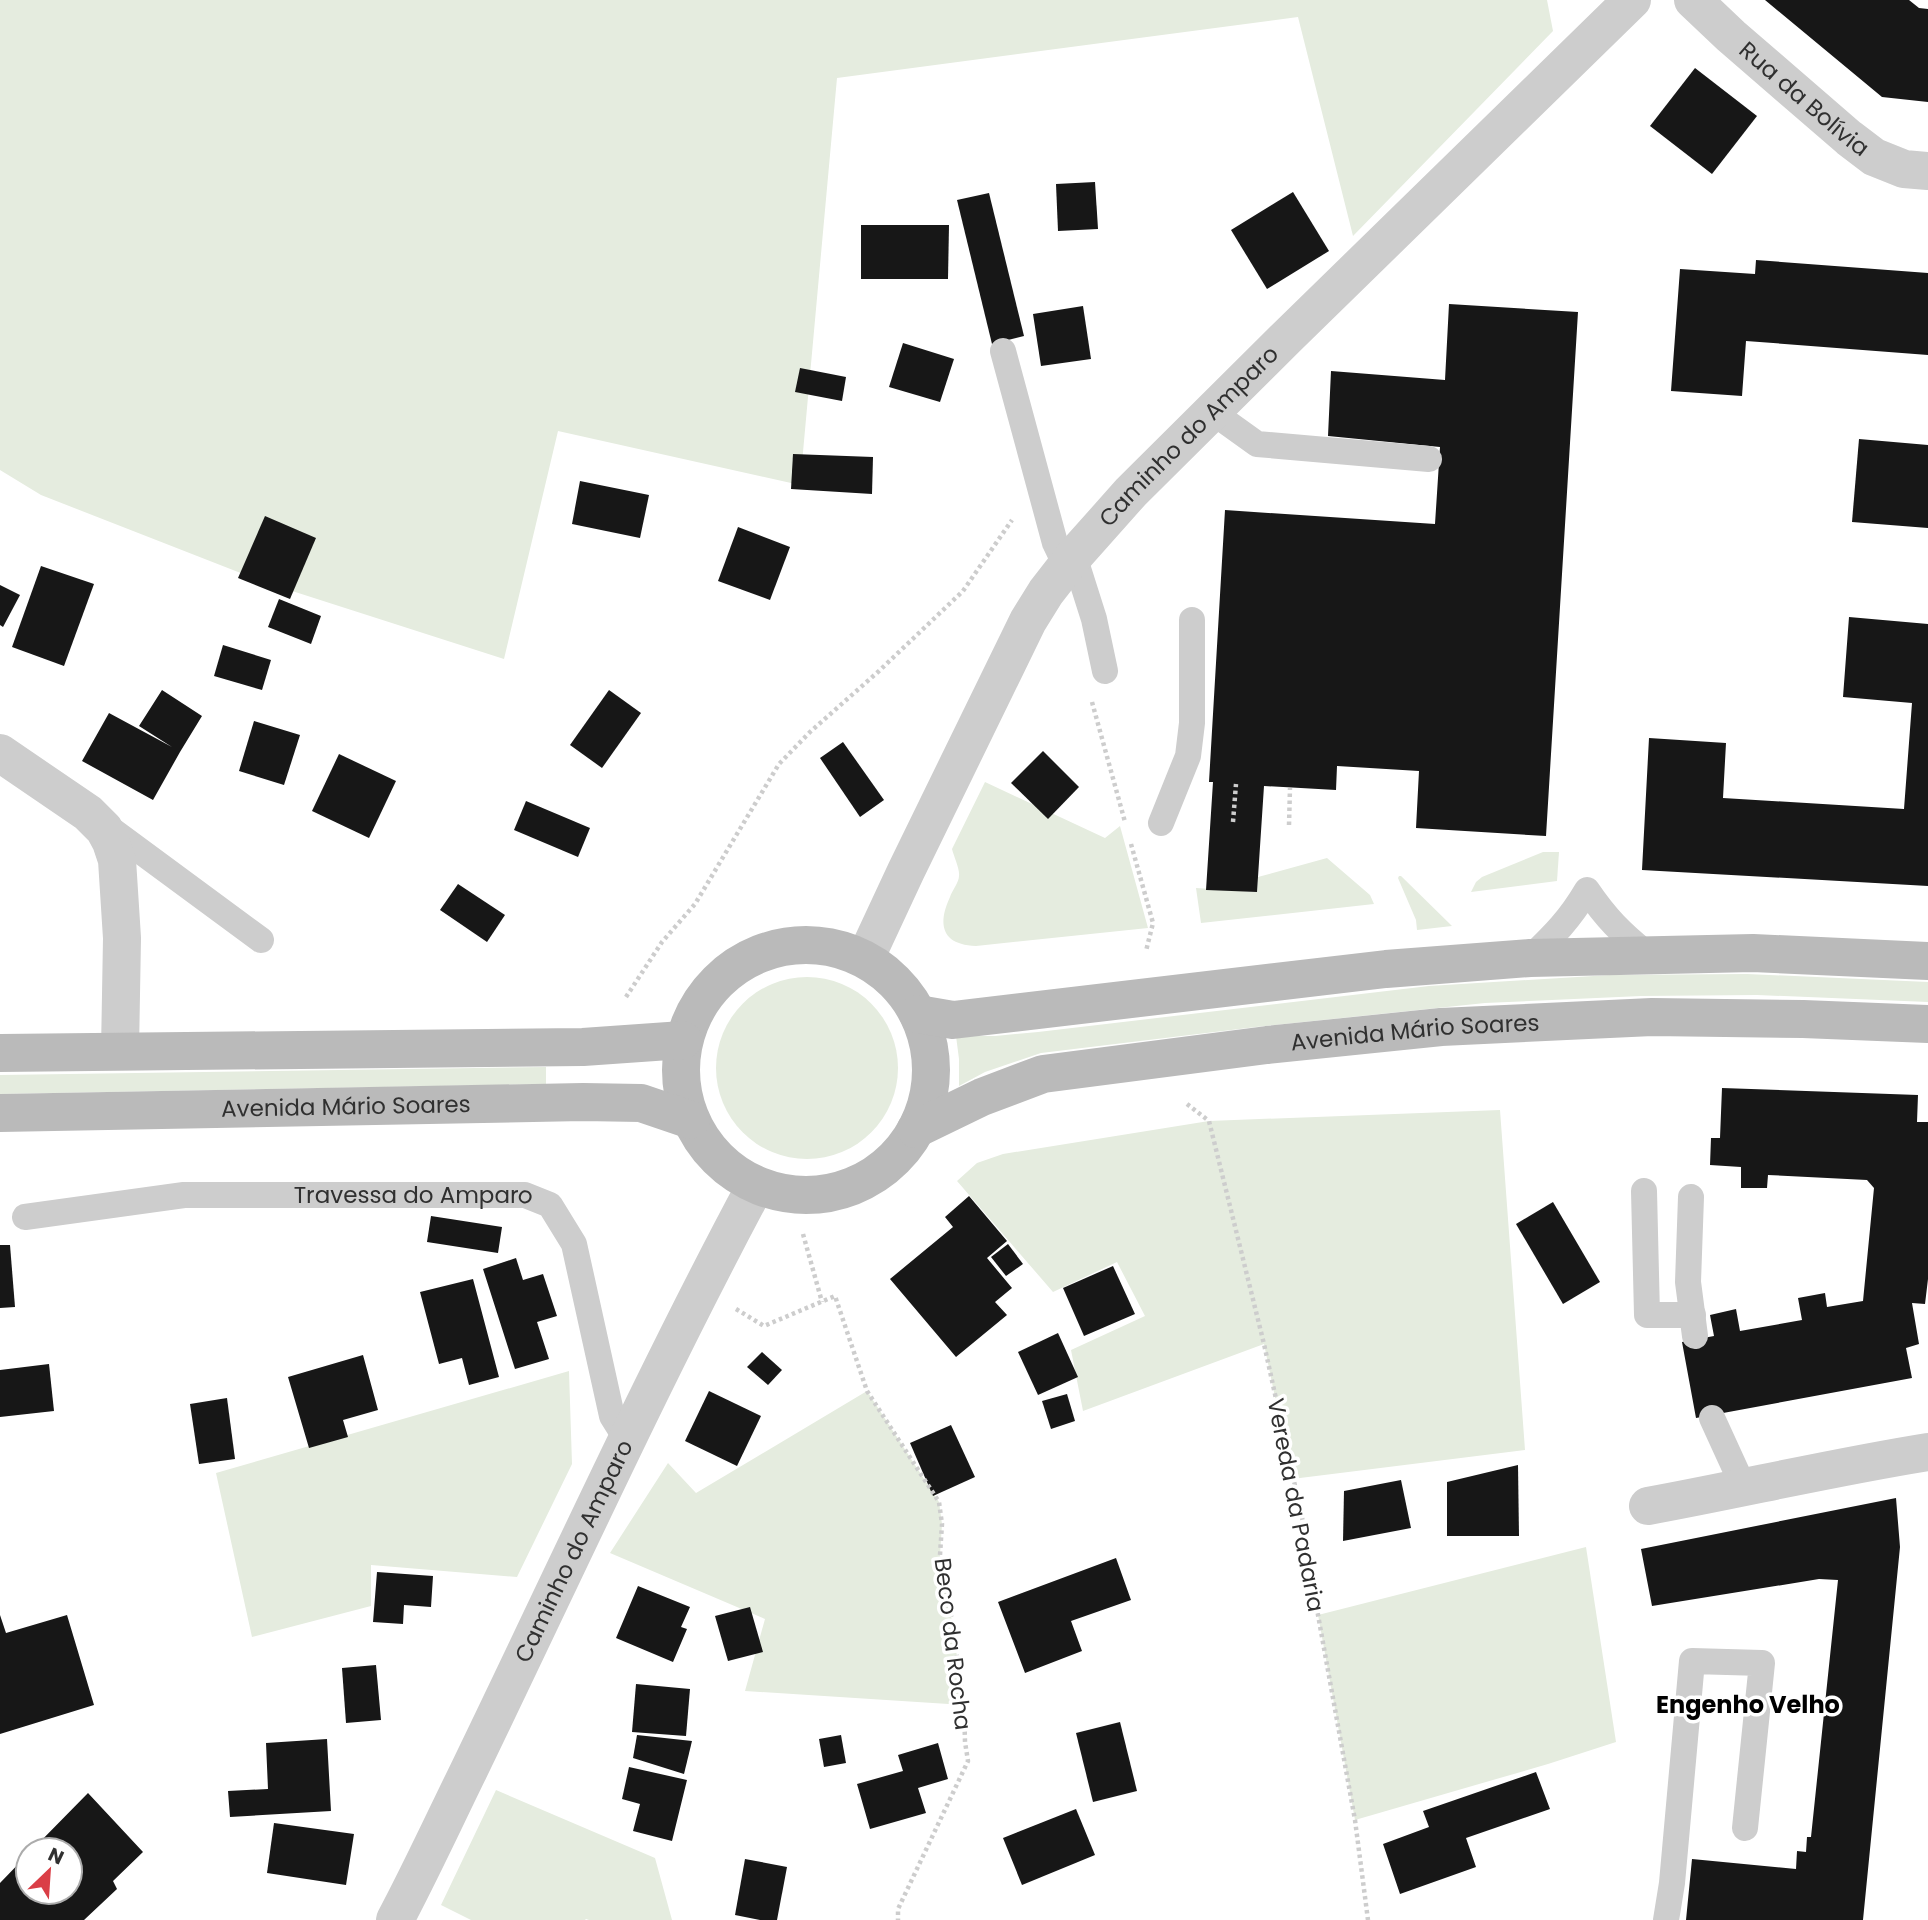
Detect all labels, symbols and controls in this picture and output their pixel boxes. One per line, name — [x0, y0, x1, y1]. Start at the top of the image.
street label: Rua da Bolívia — [1732, 34, 1876, 164]
street label: Caminho do Amparo — [1092, 338, 1285, 533]
street label: Avenida Mário Soares — [1289, 1006, 1540, 1058]
street label: Avenida Mário Soares — [221, 1088, 471, 1125]
street label: Travessa do Amparo — [294, 1178, 539, 1213]
street label: Vereda da Padaria — [1260, 1396, 1332, 1614]
street label: Caminho do Amparo — [507, 1434, 641, 1668]
street label: Beco da Rocha — [927, 1556, 979, 1732]
district label: Engenho Velho — [1656, 1688, 1840, 1721]
north arrow — [14, 1836, 84, 1906]
text: N — [44, 1841, 68, 1871]

